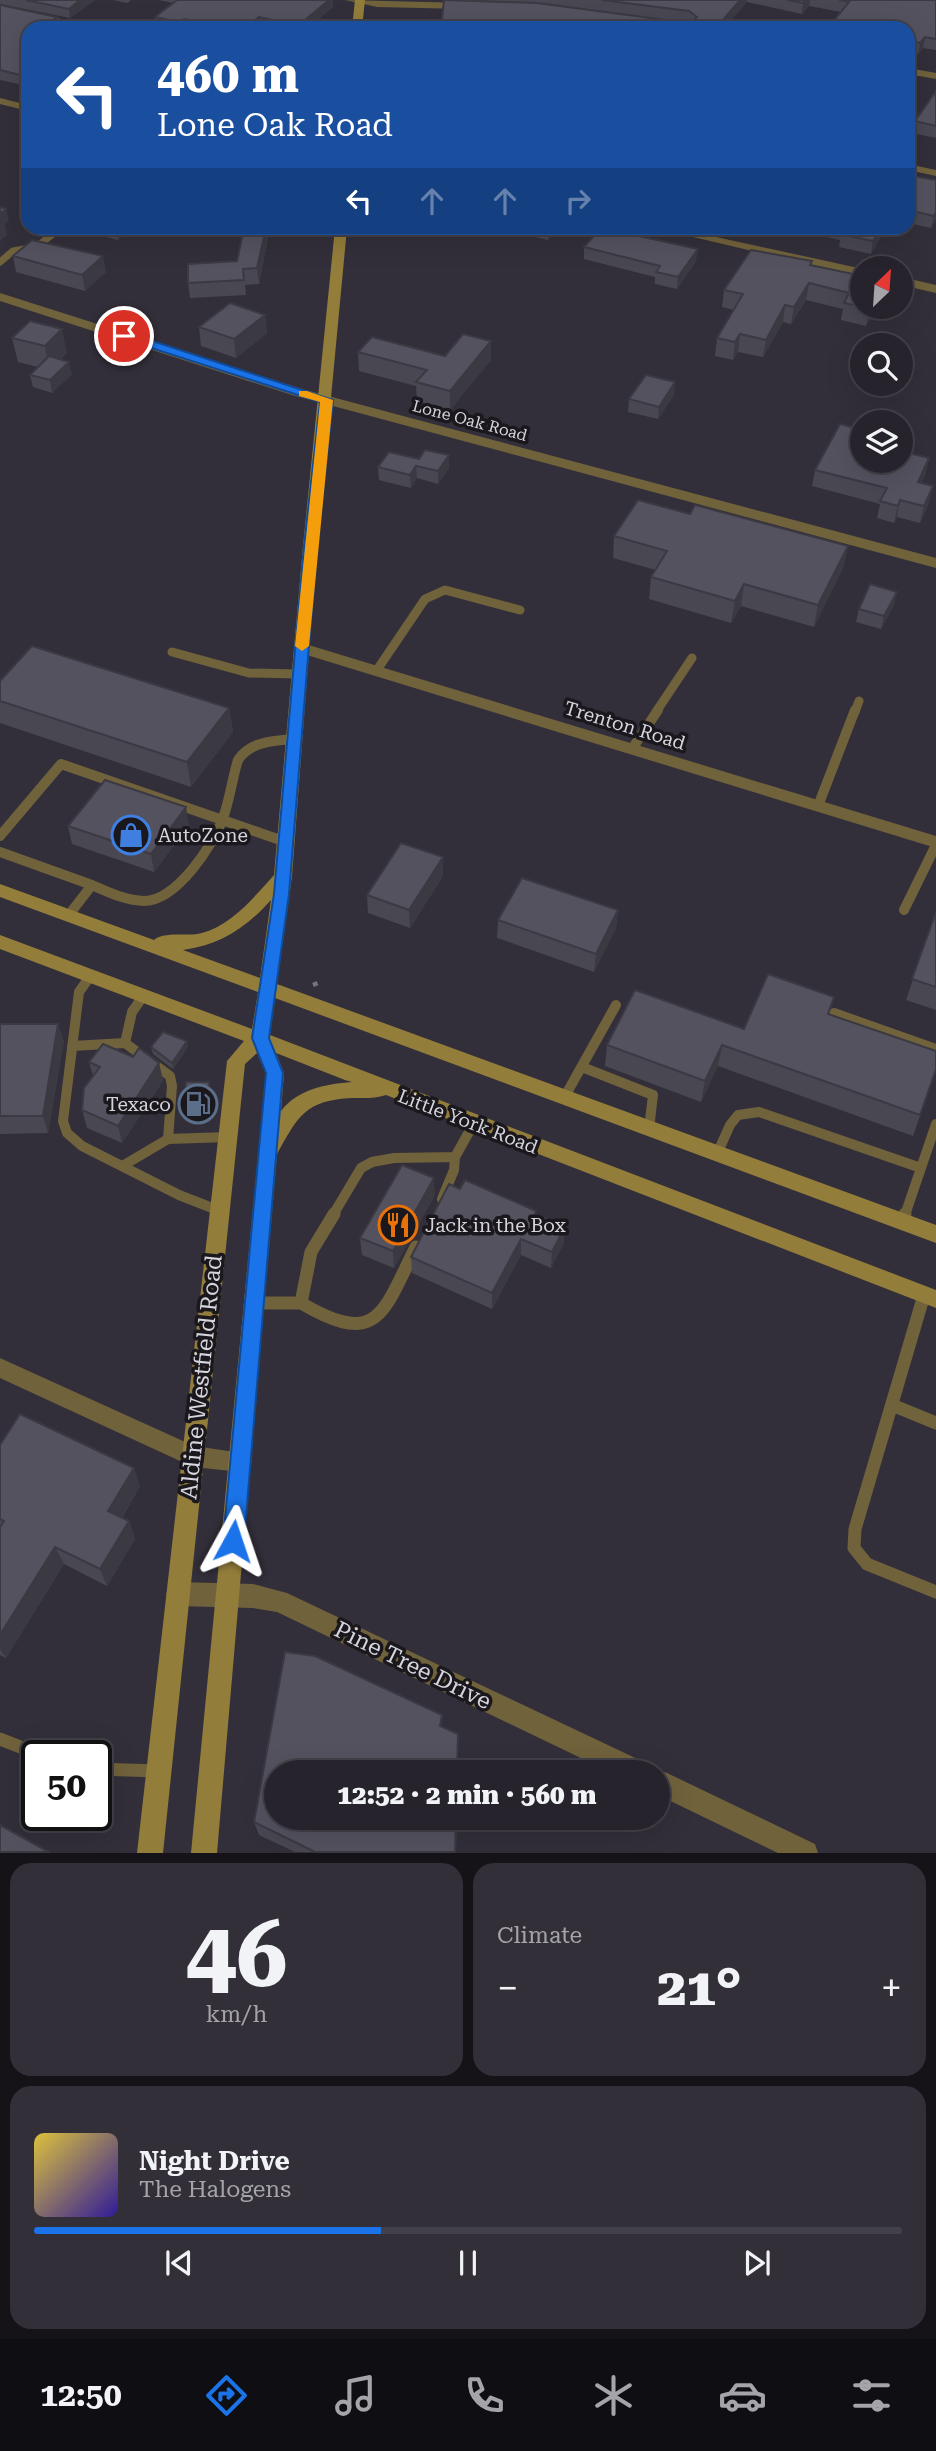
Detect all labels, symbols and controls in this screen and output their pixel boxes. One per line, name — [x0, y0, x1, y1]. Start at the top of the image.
text: 460 m — [157, 47, 299, 104]
icon: left — [42, 49, 133, 140]
text: Lone Oak Road — [157, 106, 393, 144]
icon: left — [340, 182, 378, 220]
icon: ahead — [413, 182, 451, 220]
icon: ahead — [486, 182, 524, 220]
icon: right — [559, 182, 597, 220]
north arrow — [850, 256, 914, 318]
map controls — [850, 256, 913, 473]
pin — [94, 306, 154, 366]
icon: arrive — [105, 317, 143, 355]
button: search — [850, 333, 913, 396]
street label: Lone Oak Road — [410, 396, 529, 445]
button: layers — [850, 410, 913, 473]
street label: Trenton Road — [562, 696, 688, 755]
shop icon: AutoZone — [110, 814, 152, 856]
place label: AutoZone — [158, 824, 248, 847]
fuel station icon: Texaco — [177, 1083, 219, 1125]
street label: Little York Road — [395, 1084, 541, 1159]
place label: Texaco — [106, 1093, 171, 1116]
restaurant icon: Jack in the Box — [377, 1204, 419, 1246]
place label: Jack in the Box — [425, 1214, 566, 1237]
street label: Aldine Westfield Road — [175, 1253, 228, 1501]
position arrow — [196, 1504, 270, 1578]
street label: Pine Tree Drive — [330, 1616, 496, 1715]
speed limit sign: 50 — [21, 1740, 112, 1831]
text: 12:52 · 2 min · 560 m — [337, 1780, 597, 1810]
text: 46 — [186, 1902, 287, 2008]
text: Climate — [497, 1922, 582, 1949]
text: 21° — [657, 1957, 742, 2018]
text: − — [497, 1966, 518, 2010]
text: + — [881, 1966, 902, 2010]
text: km/h — [206, 2001, 267, 2028]
text: Night Drive — [139, 2146, 290, 2176]
text: The Halogens — [139, 2176, 291, 2203]
icon: previous — [160, 2244, 198, 2282]
icon: pause — [449, 2244, 487, 2282]
icon: next — [738, 2244, 776, 2282]
icon: directions — [202, 2371, 251, 2420]
icon: music — [331, 2371, 380, 2420]
icon: phone — [460, 2371, 509, 2420]
icon: climate — [589, 2371, 638, 2420]
icon: car — [718, 2371, 767, 2420]
icon: filters — [847, 2371, 896, 2420]
text: 12:50 — [40, 2376, 122, 2414]

